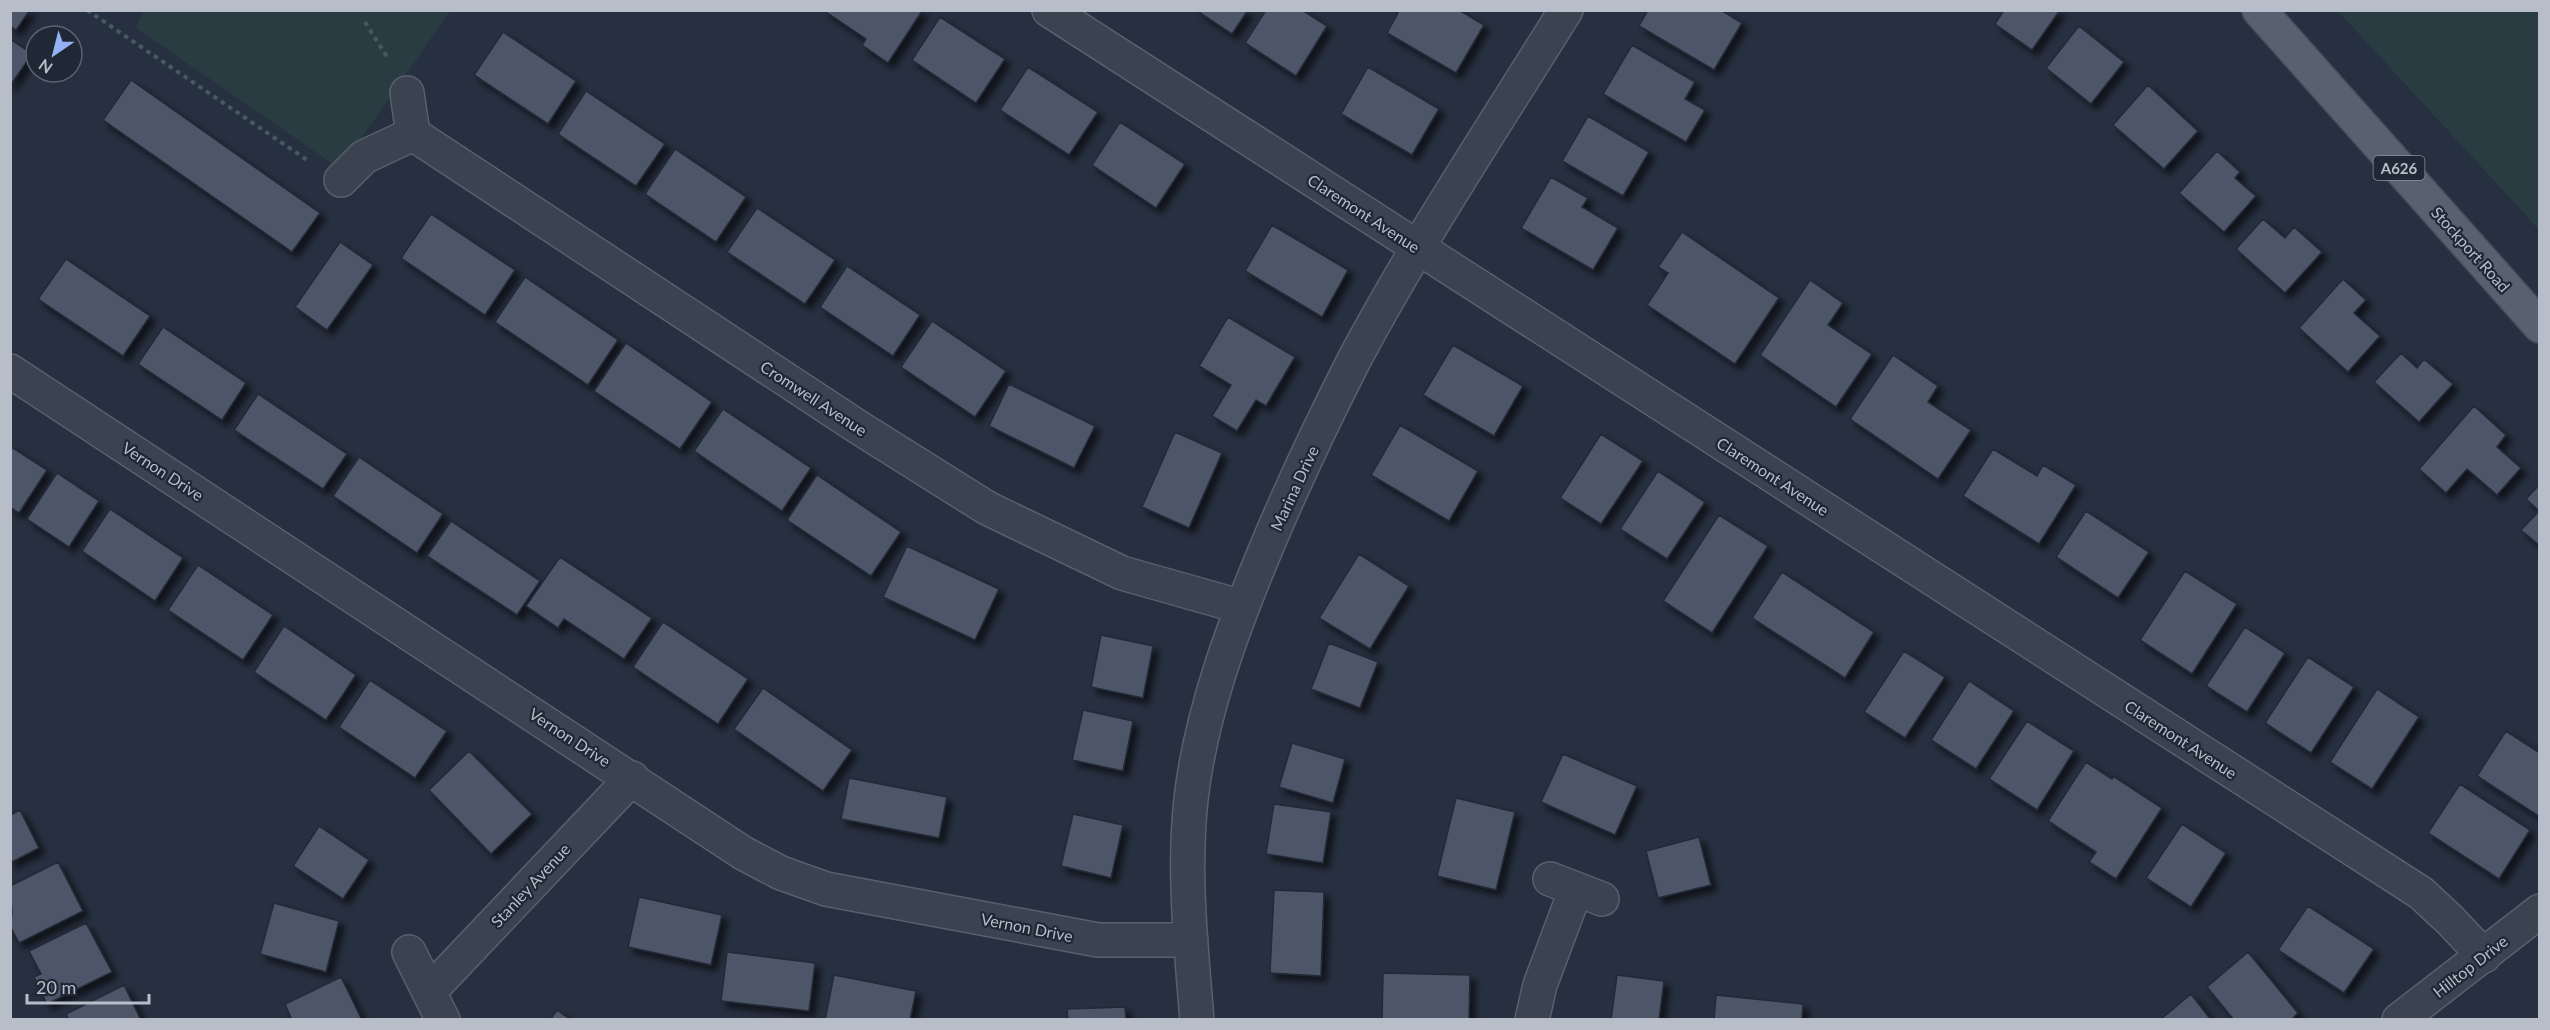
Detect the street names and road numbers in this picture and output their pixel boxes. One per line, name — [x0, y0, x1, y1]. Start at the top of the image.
road number: A626 — [2374, 156, 2424, 180]
street label: Claremont Avenue — [1304, 170, 1424, 256]
street label: Stockport Road — [2428, 202, 2514, 296]
street label: Cromwell Avenue — [757, 356, 871, 440]
street label: Claremont Avenue — [1713, 433, 1833, 519]
street label: Vernon Drive — [119, 438, 207, 504]
street label: Marina Drive — [1266, 443, 1322, 533]
street label: Claremont Avenue — [2121, 696, 2241, 782]
street label: Vernon Drive — [526, 704, 614, 770]
street label: Stanley Avenue — [486, 839, 574, 931]
street label: Vernon Drive — [980, 909, 1074, 945]
street label: Hilltop Drive — [2429, 931, 2511, 1001]

